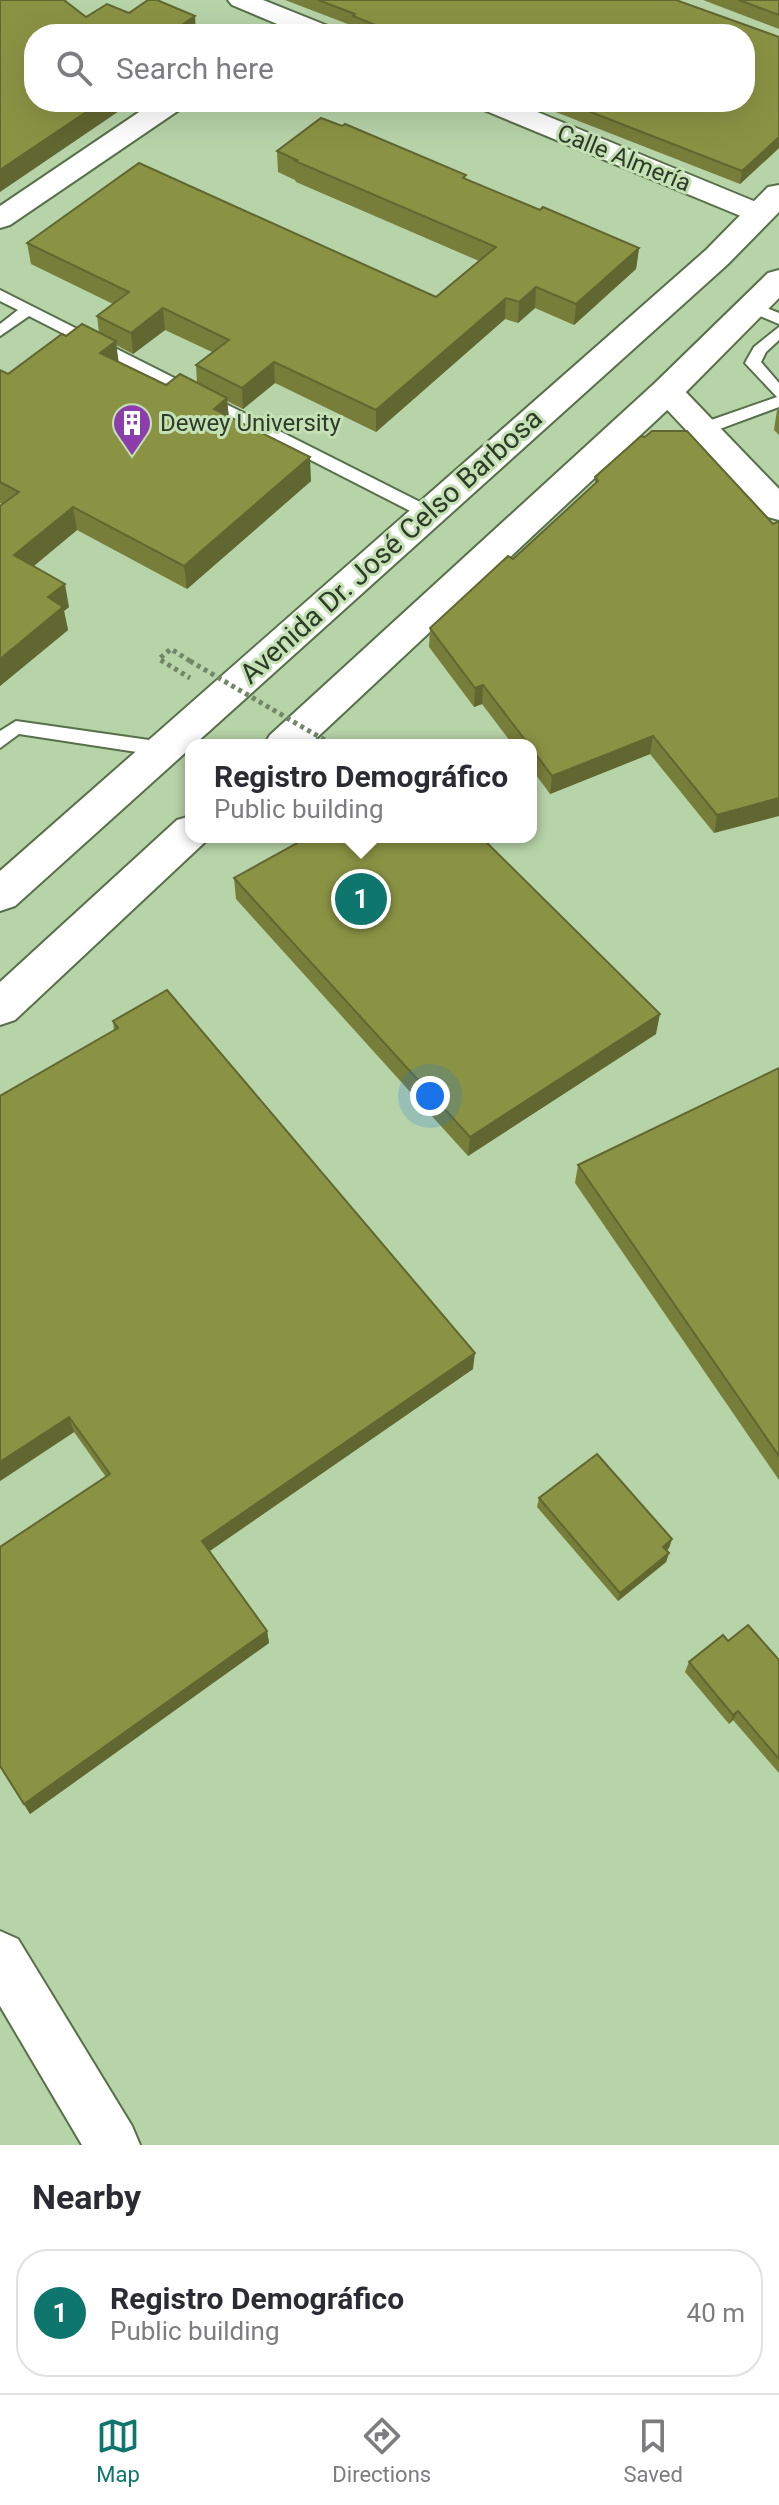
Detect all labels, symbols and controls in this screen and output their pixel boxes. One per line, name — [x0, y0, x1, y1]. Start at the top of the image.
search box — [24, 24, 755, 112]
icon: search — [52, 46, 96, 90]
text: Search here — [116, 51, 274, 86]
street label: Calle Almería — [553, 119, 695, 197]
building icon: Dewey University — [111, 402, 153, 457]
street label: Avenida Dr. José Celso Barbosa — [233, 402, 549, 690]
place label: Dewey University — [160, 409, 341, 437]
popup — [185, 739, 537, 843]
text: Registro Demográfico — [214, 759, 508, 794]
text: Public building — [214, 794, 383, 824]
pin: 1 — [335, 869, 387, 929]
your location — [410, 1076, 450, 1116]
text: Nearby — [32, 2177, 141, 2217]
text: Registro Demográfico — [110, 2281, 404, 2316]
text: 1 — [53, 2298, 67, 2328]
text: 40 m — [687, 2298, 745, 2328]
text: Public building — [110, 2316, 280, 2346]
tab: Map — [96, 2414, 140, 2487]
tab: Directions — [332, 2414, 431, 2487]
tab: Saved — [623, 2414, 683, 2487]

